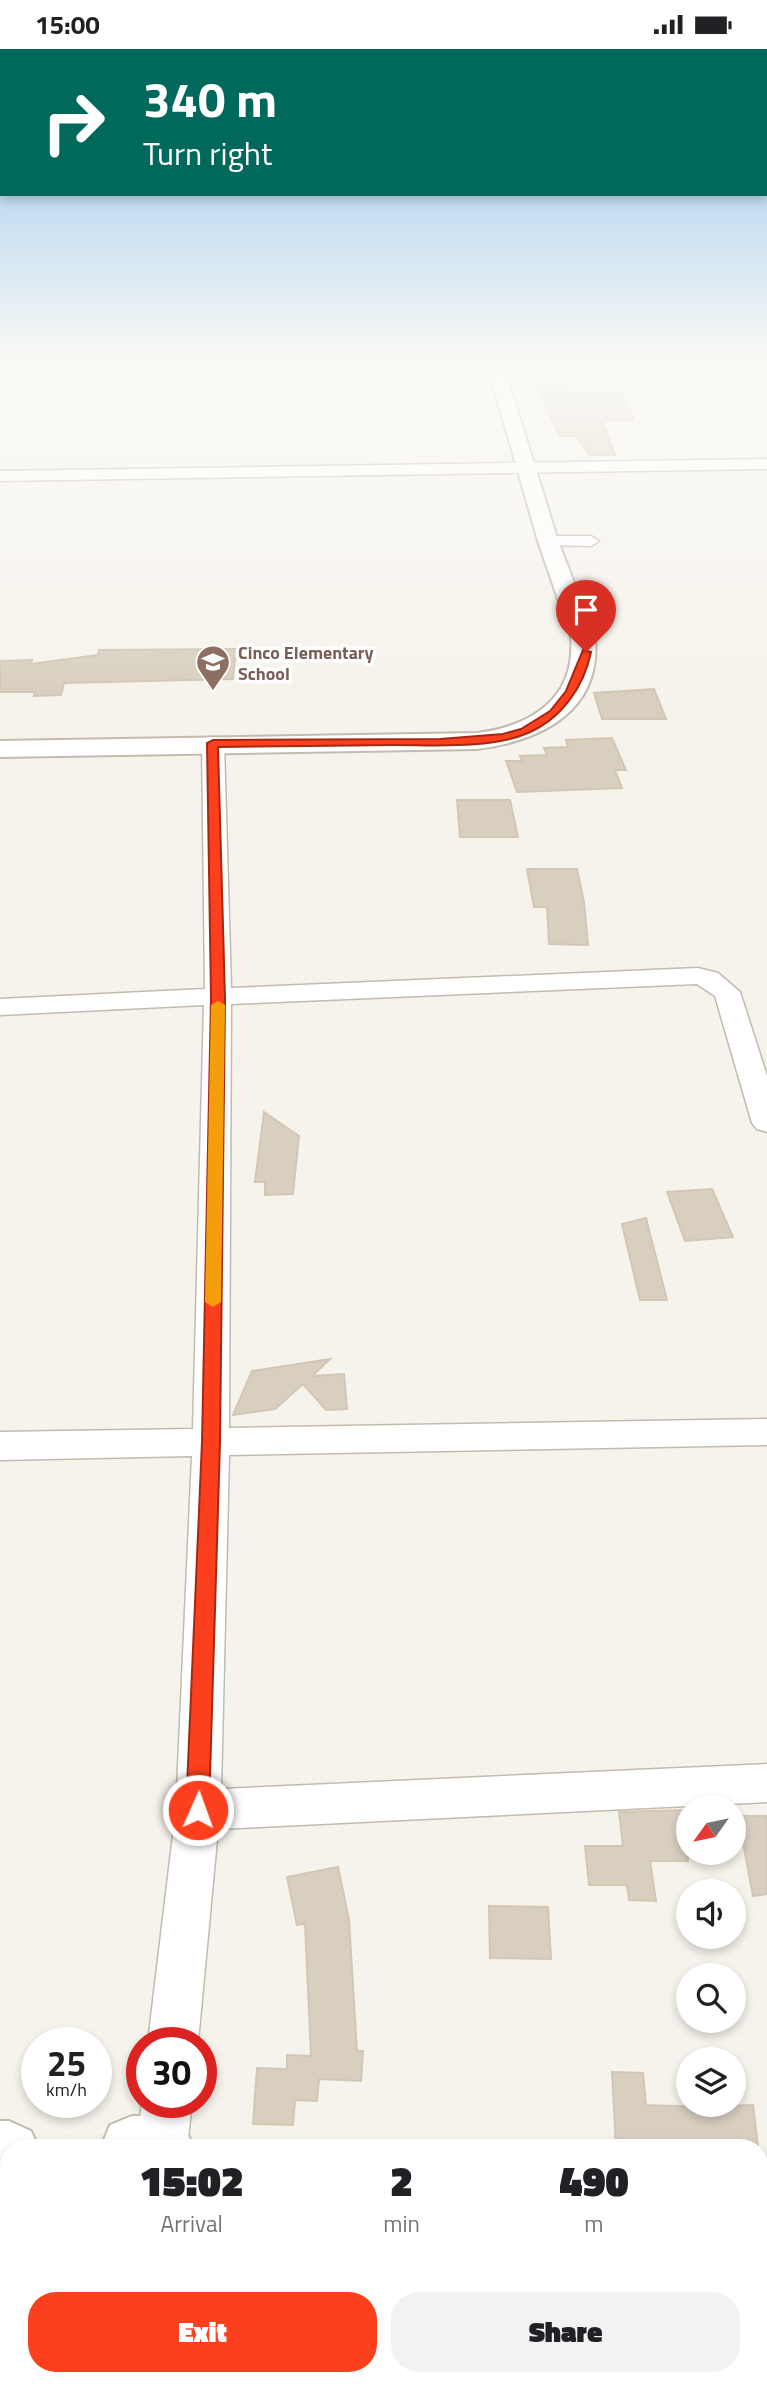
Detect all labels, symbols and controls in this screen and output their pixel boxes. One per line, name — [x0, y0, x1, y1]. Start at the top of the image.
text: 15:00 — [35, 5, 100, 44]
text: 340 m — [143, 61, 277, 136]
icon: right — [28, 77, 119, 168]
text: Turn right — [143, 129, 272, 177]
pin — [556, 580, 616, 652]
icon: arrive — [567, 591, 605, 629]
place label: Cinco Elementary School — [238, 639, 374, 687]
school or university icon: Cinco Elementary School — [194, 643, 232, 692]
position arrow — [161, 1773, 235, 1847]
north arrow — [676, 1795, 746, 1865]
map controls — [676, 1795, 746, 2117]
button: sound — [676, 1879, 746, 1949]
button: search — [676, 1963, 746, 2033]
speed limit sign: 30 — [126, 2027, 217, 2118]
text: 25 — [47, 2036, 86, 2090]
button: layers — [676, 2047, 746, 2117]
text: km/h — [46, 2076, 87, 2103]
text: 15:02 — [139, 2148, 244, 2212]
text: 2 — [390, 2148, 413, 2212]
text: 490 — [559, 2148, 629, 2212]
text: Arrival — [160, 2206, 223, 2241]
text: min — [383, 2206, 420, 2241]
text: m — [584, 2206, 604, 2241]
button: Exit — [28, 2292, 377, 2372]
button: Share — [391, 2292, 740, 2372]

